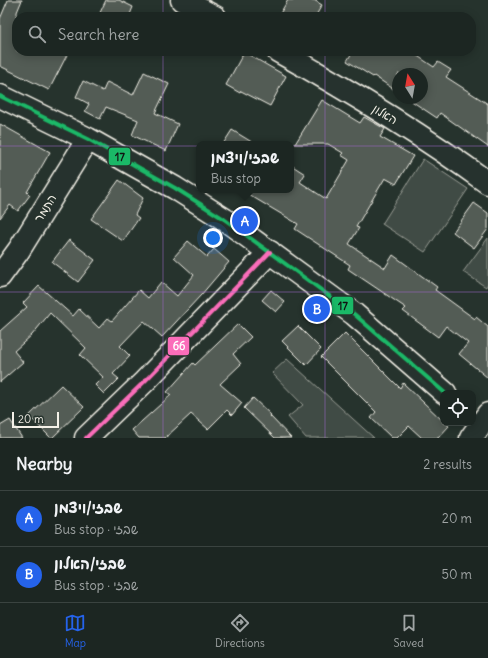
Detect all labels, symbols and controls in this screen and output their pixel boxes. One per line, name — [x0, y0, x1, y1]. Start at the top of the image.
search box — [12, 12, 476, 56]
icon: search — [26, 23, 48, 45]
text: Search here — [58, 25, 139, 44]
north arrow — [392, 68, 428, 104]
street label: האלון — [370, 101, 400, 127]
popup — [196, 141, 294, 193]
line badge: 17 — [108, 147, 131, 166]
text: שבזי/ויצמן — [211, 148, 279, 167]
text: 17 — [115, 150, 125, 164]
text: Bus stop — [211, 170, 261, 187]
street label: התמר — [31, 191, 59, 225]
pin: A — [232, 206, 258, 236]
your location — [203, 228, 223, 248]
pin: B — [304, 294, 330, 324]
line badge: 17 — [331, 296, 354, 315]
text: 17 — [338, 299, 348, 313]
line badge: 66 — [167, 336, 190, 356]
text: 66 — [173, 339, 185, 353]
map controls — [440, 390, 476, 426]
button: locate — [440, 390, 476, 426]
scale bar — [12, 410, 59, 429]
text: 20 m — [18, 412, 44, 426]
text: Nearby — [16, 453, 72, 475]
text: 2 results — [423, 456, 472, 473]
text: שבזי/ויצמן — [54, 498, 123, 517]
text: A — [25, 510, 33, 527]
text: 20 m — [442, 510, 472, 527]
text: Bus stop · שבזי — [54, 521, 138, 538]
text: שבזי/האלון — [54, 554, 126, 573]
text: B — [25, 566, 33, 583]
text: 50 m — [441, 566, 472, 583]
text: Bus stop · שבזי — [54, 577, 138, 594]
tab: Map — [64, 612, 86, 650]
tab: Directions — [215, 612, 265, 650]
tab: Saved — [393, 612, 424, 650]

